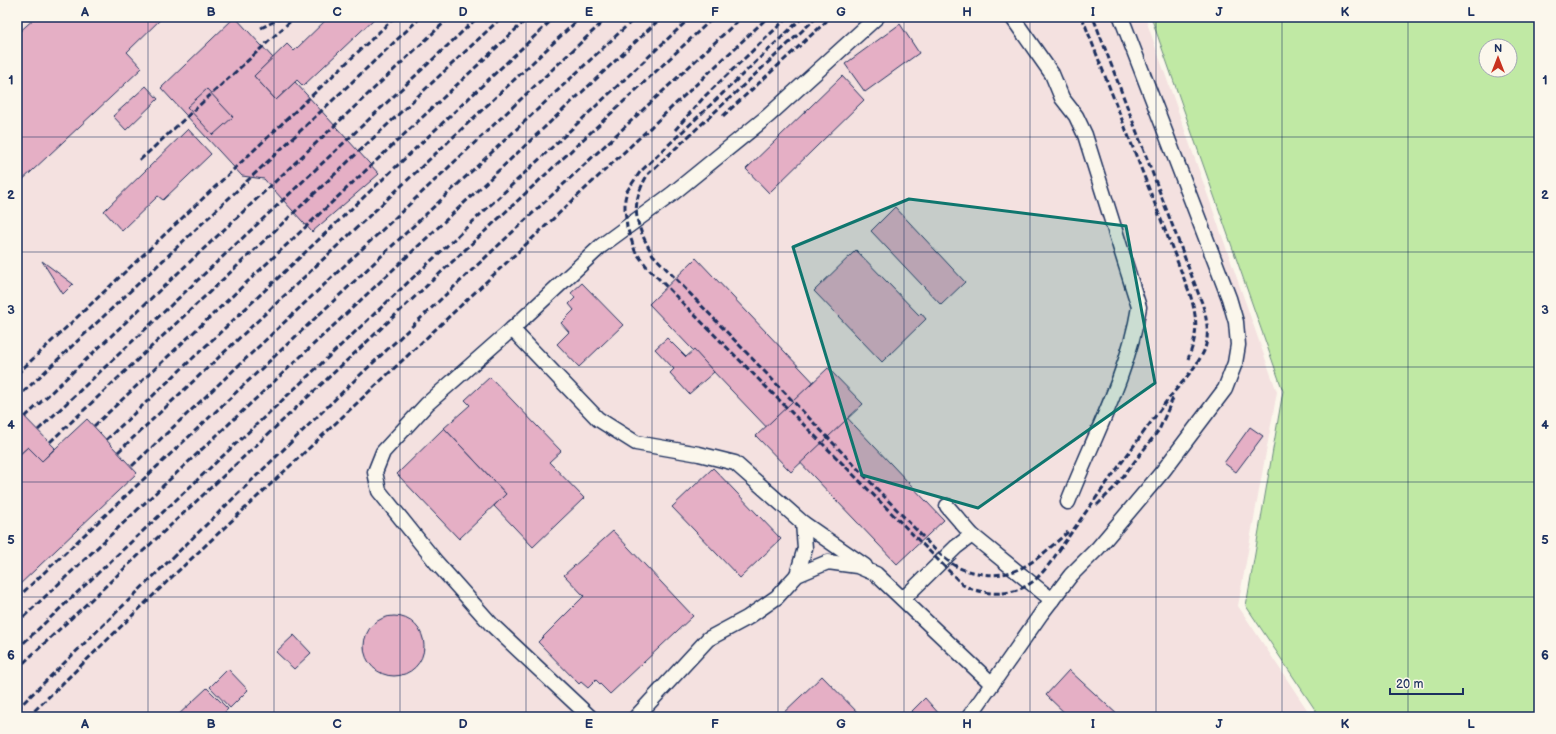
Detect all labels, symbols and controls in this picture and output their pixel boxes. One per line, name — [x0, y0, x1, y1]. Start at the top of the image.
text: A — [80, 4, 89, 20]
text: B — [206, 4, 216, 20]
text: C — [332, 4, 342, 20]
text: D — [458, 4, 468, 20]
text: E — [585, 4, 594, 20]
text: F — [711, 4, 719, 20]
text: G — [836, 4, 846, 20]
text: H — [962, 4, 972, 20]
text: I — [1091, 4, 1095, 20]
text: J — [1215, 4, 1223, 20]
text: K — [1341, 4, 1350, 20]
text: L — [1467, 4, 1475, 20]
north arrow — [1478, 38, 1518, 78]
text: N — [1494, 42, 1502, 55]
text: 1 — [8, 72, 14, 88]
text: 1 — [1542, 72, 1548, 88]
text: 2 — [7, 187, 15, 203]
text: 2 — [1541, 187, 1549, 203]
text: 3 — [7, 302, 15, 318]
text: 3 — [1541, 302, 1549, 318]
text: 4 — [7, 417, 15, 433]
text: 4 — [1541, 417, 1549, 433]
text: 5 — [7, 532, 15, 548]
text: 5 — [1541, 532, 1549, 548]
text: 6 — [7, 647, 15, 663]
text: 6 — [1541, 647, 1549, 663]
scale bar — [1390, 670, 1463, 696]
text: 20 m — [1396, 677, 1423, 692]
text: A — [80, 716, 89, 732]
text: B — [206, 716, 216, 732]
text: C — [332, 716, 342, 732]
text: D — [458, 716, 468, 732]
text: E — [585, 716, 594, 732]
text: F — [711, 716, 719, 732]
text: G — [836, 716, 846, 732]
text: H — [962, 716, 972, 732]
text: I — [1091, 716, 1095, 732]
text: J — [1215, 716, 1223, 732]
text: K — [1341, 716, 1350, 732]
text: L — [1467, 716, 1475, 732]

